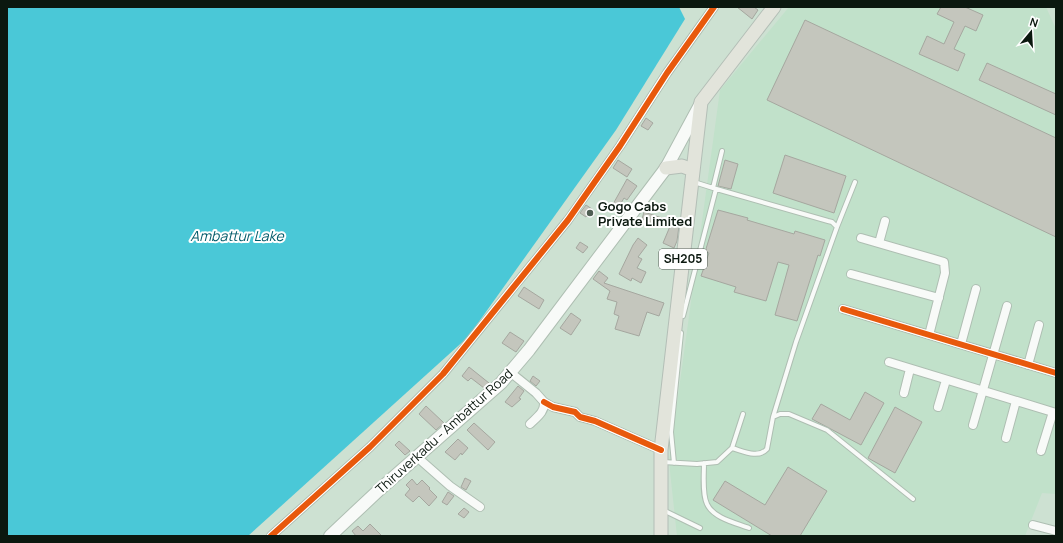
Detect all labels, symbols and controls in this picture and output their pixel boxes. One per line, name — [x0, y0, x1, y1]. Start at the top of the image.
north arrow — [1011, 12, 1051, 52]
text: N — [1028, 14, 1040, 30]
place label: Gogo Cabs Private Limited — [598, 197, 692, 230]
marker: Gogo Cabs Private Limited — [585, 208, 595, 218]
water label: Ambattur Lake — [190, 226, 284, 245]
road number: SH205 — [659, 249, 707, 269]
street label: Thiruverkadu - Ambattur Road — [371, 364, 517, 498]

